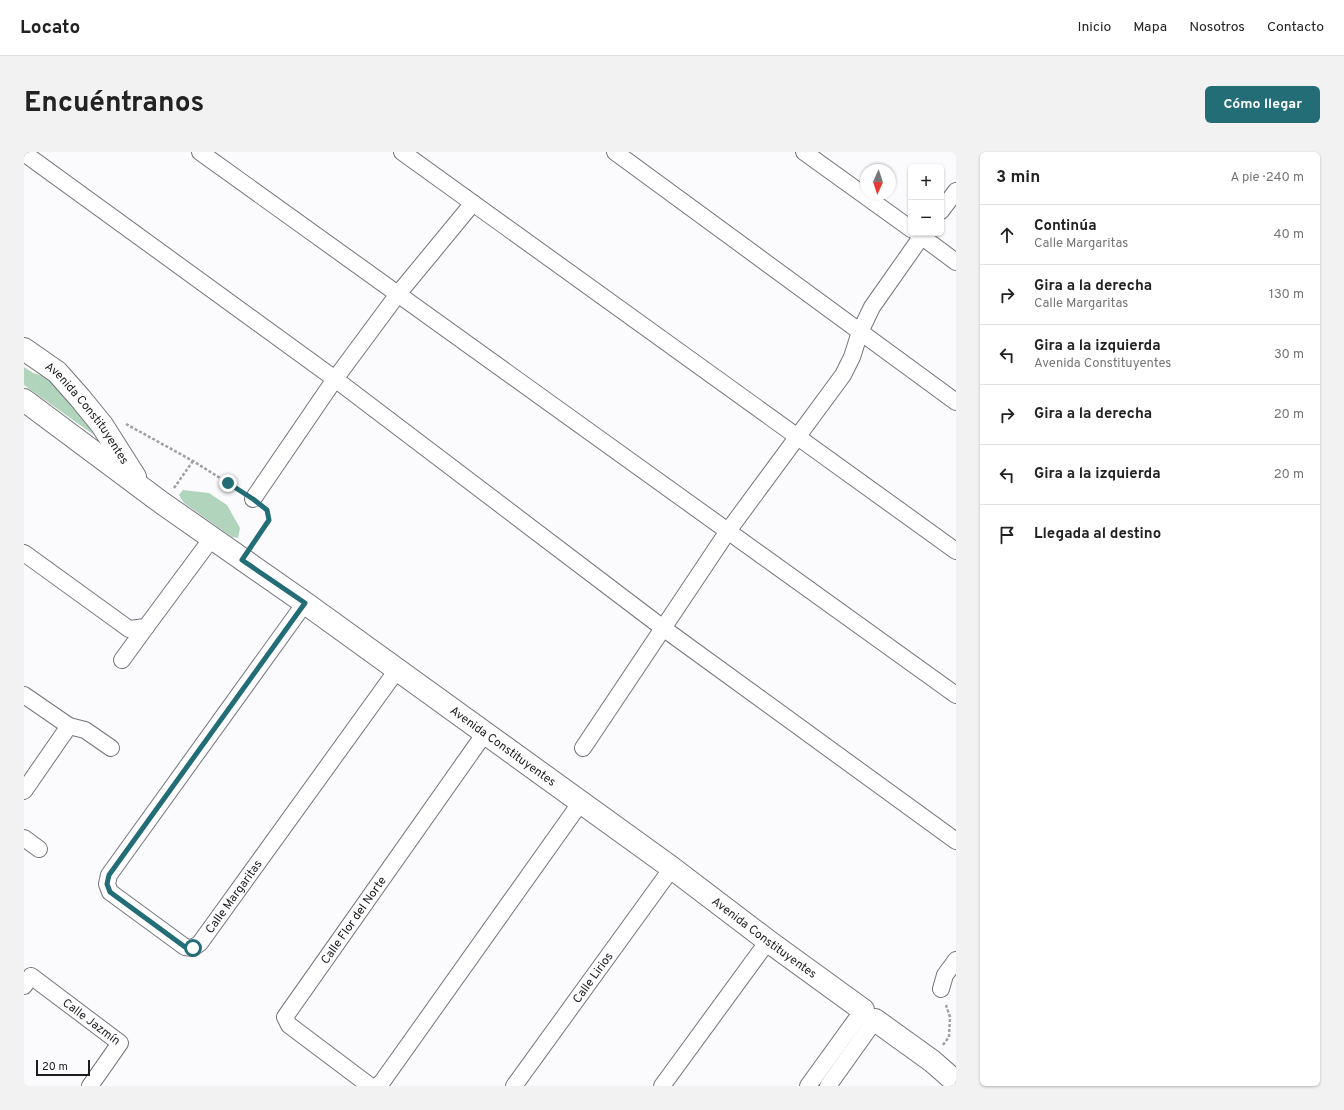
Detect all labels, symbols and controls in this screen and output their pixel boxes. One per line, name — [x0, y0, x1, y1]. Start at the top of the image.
text: Locato — [20, 16, 80, 40]
text: Inicio — [1078, 19, 1111, 36]
text: Mapa — [1133, 19, 1167, 36]
text: Nosotros — [1189, 19, 1245, 36]
text: Contacto — [1267, 19, 1324, 36]
text: Encuéntranos — [24, 86, 204, 122]
button: Cómo llegar — [1205, 86, 1320, 123]
north arrow — [860, 164, 896, 200]
map controls — [908, 164, 944, 236]
button: + — [908, 164, 944, 200]
text: 3 min — [996, 167, 1040, 189]
text: A pie · 240 m — [1231, 170, 1304, 186]
button: − — [908, 200, 944, 236]
text: Continúa — [1034, 217, 1096, 236]
icon: ahead — [996, 224, 1018, 246]
text: 40 m — [1274, 227, 1304, 243]
text: Calle Margaritas — [1034, 236, 1128, 252]
text: Gira a la derecha — [1034, 277, 1152, 296]
icon: right — [996, 284, 1018, 306]
text: 130 m — [1269, 287, 1304, 303]
text: Calle Margaritas — [1034, 296, 1128, 312]
text: Gira a la izquierda — [1034, 337, 1161, 356]
icon: left — [996, 344, 1018, 366]
text: 30 m — [1274, 347, 1304, 363]
text: Avenida Constituyentes — [1034, 356, 1171, 372]
street label: Avenida Constituyentes — [41, 359, 132, 468]
icon: right — [996, 404, 1018, 426]
text: Gira a la derecha — [1034, 405, 1152, 424]
text: 20 m — [1274, 407, 1304, 423]
icon: left — [996, 464, 1018, 486]
text: Gira a la izquierda — [1034, 465, 1161, 484]
text: 20 m — [1274, 467, 1304, 483]
route end — [219, 474, 237, 492]
icon: arrive — [996, 524, 1018, 546]
text: Llegada al destino — [1034, 525, 1161, 544]
street label: Avenida Constituyentes — [446, 703, 559, 791]
street label: Calle Margaritas — [202, 857, 266, 937]
street label: Calle Flor del Norte — [318, 873, 391, 968]
street label: Avenida Constituyentes — [708, 894, 819, 983]
route start — [184, 939, 202, 957]
street label: Calle Lirios — [570, 949, 617, 1007]
street label: Calle Jazmín — [59, 995, 123, 1049]
scale bar — [36, 1058, 90, 1077]
text: 20 m — [42, 1060, 68, 1074]

